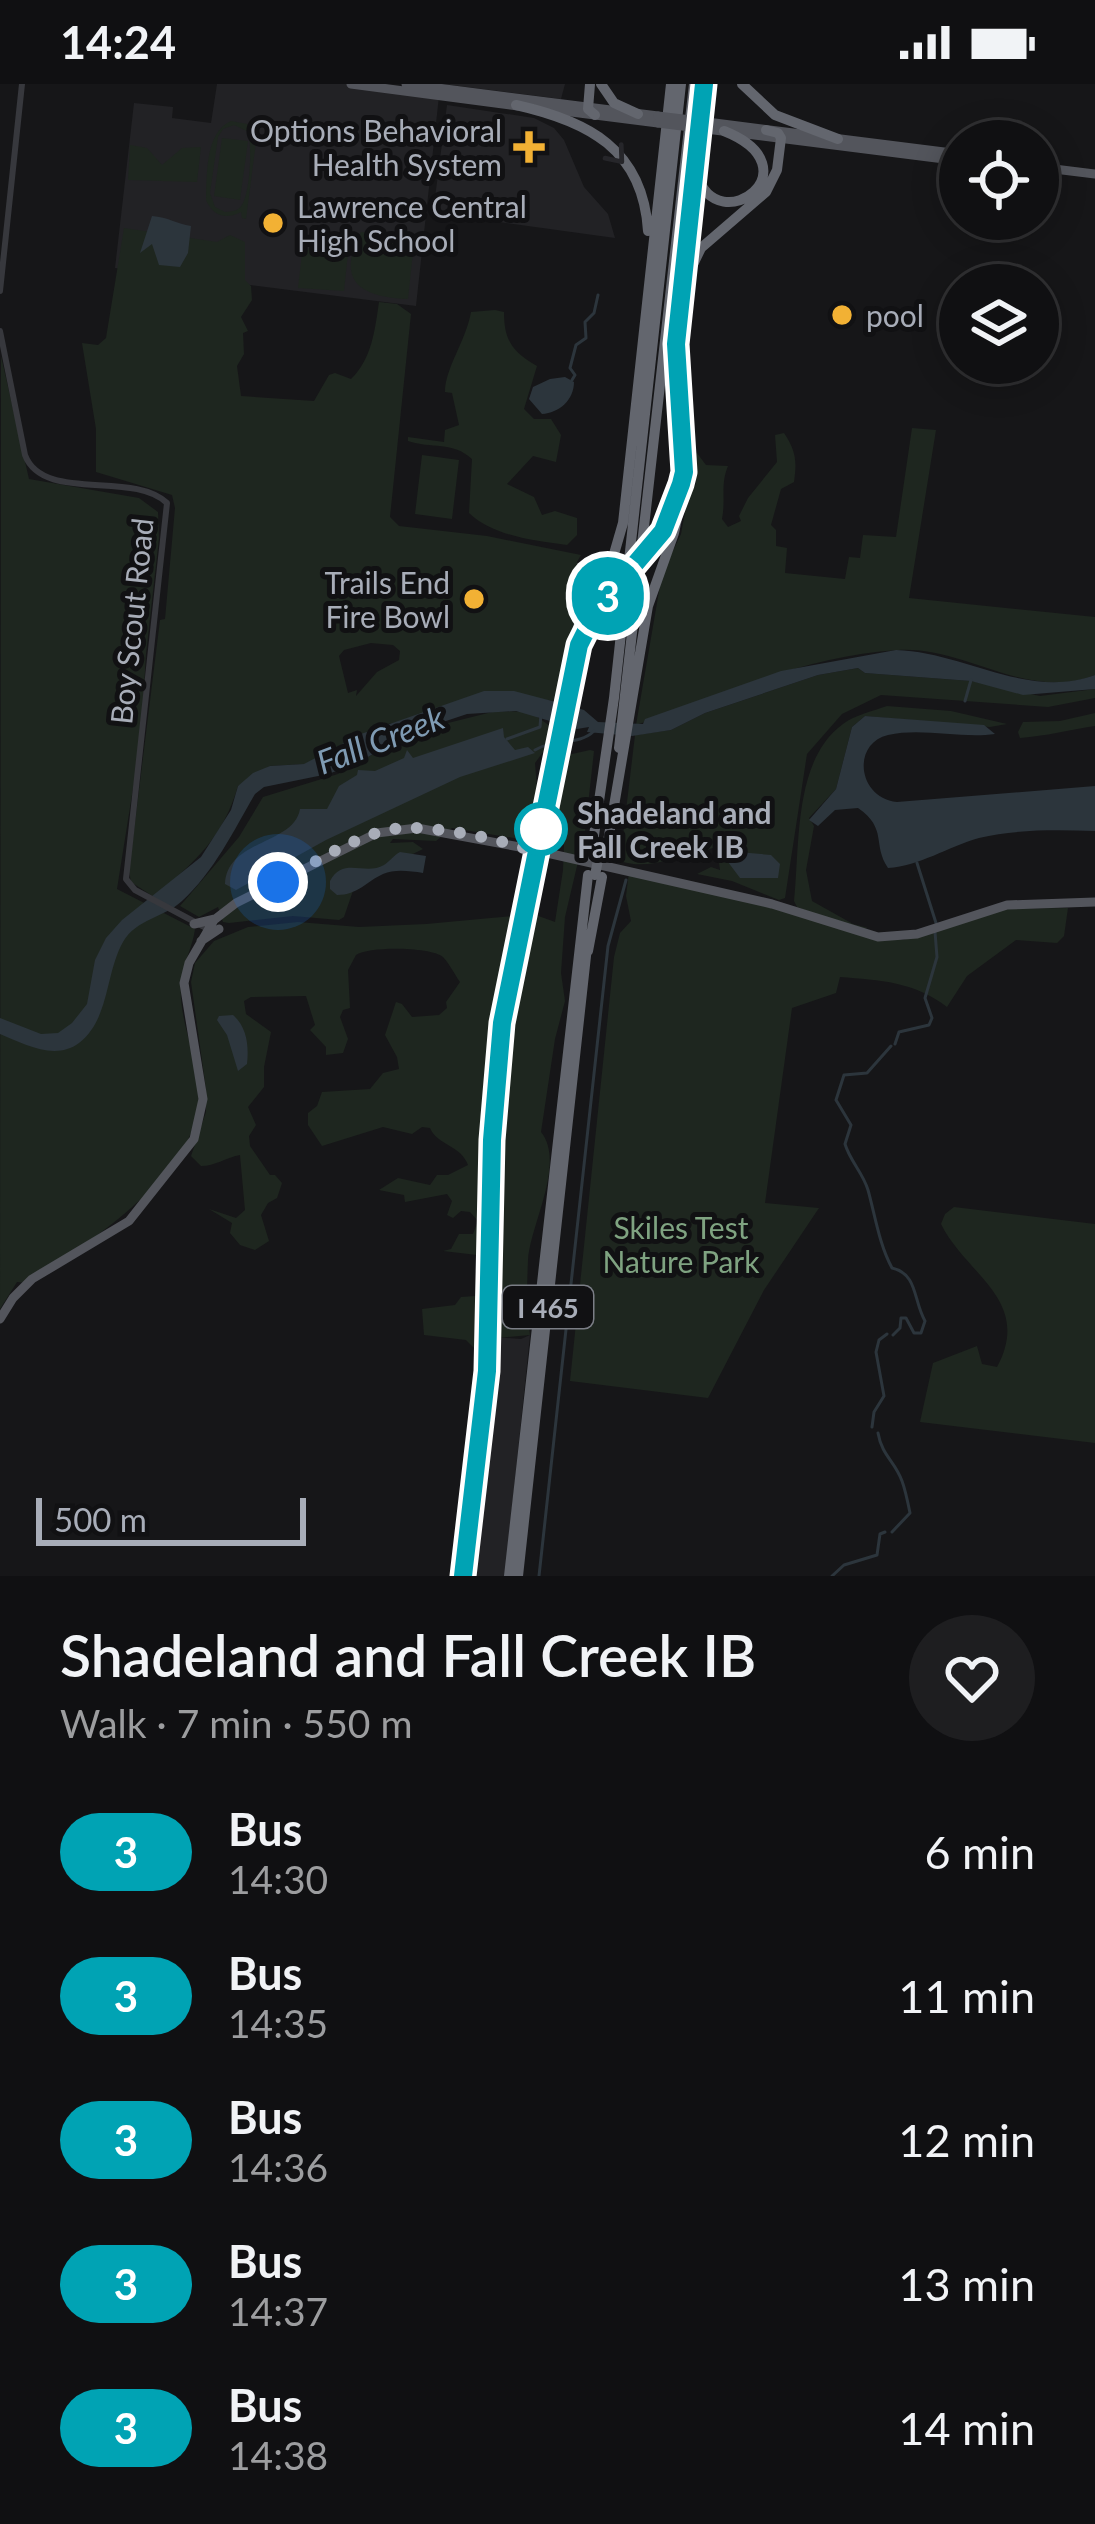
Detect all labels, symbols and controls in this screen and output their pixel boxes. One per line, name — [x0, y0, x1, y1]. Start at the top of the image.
text: 14:24 — [60, 15, 176, 69]
place label: Options Behavioral Health System — [250, 112, 502, 182]
map controls — [939, 120, 1059, 384]
button: locate — [939, 120, 1059, 240]
marker: Options Behavioral Health System — [513, 131, 545, 163]
one-way arrow — [603, 142, 625, 164]
place label: Lawrence Central High School — [297, 188, 527, 258]
marker: Lawrence Central High School — [260, 210, 286, 236]
button: layers — [939, 264, 1059, 384]
place label: pool — [866, 297, 924, 333]
marker: pool — [829, 302, 855, 328]
street label: Boy Scout Road — [102, 516, 160, 726]
line badge: 3 — [569, 557, 647, 635]
place label: Trails End Fire Bowl — [325, 564, 450, 634]
text: 3 — [596, 571, 620, 621]
marker: Trails End Fire Bowl — [461, 586, 487, 612]
water label: Fall Creek — [311, 696, 450, 782]
place label: Shadeland and Fall Creek IB — [577, 794, 772, 864]
marker: Shadeland and Fall Creek IB — [516, 804, 566, 854]
your location — [248, 852, 308, 912]
park label: Skiles Test Nature Park — [602, 1209, 760, 1279]
road number: I 465 — [503, 1286, 593, 1328]
scale bar — [36, 1492, 306, 1545]
text: 500 m — [54, 1499, 147, 1539]
button: heart — [909, 1615, 1035, 1741]
text: Shadeland and Fall Creek IB — [60, 1621, 756, 1689]
text: Walk · 7 min · 550 m — [60, 1700, 413, 1746]
text: Bus — [228, 1802, 302, 1856]
text: 6 min — [924, 1825, 1035, 1879]
text: 3 — [114, 1827, 138, 1877]
text: 14:30 — [228, 1856, 328, 1902]
text: Bus — [228, 1946, 302, 2000]
text: 11 min — [898, 1969, 1035, 2023]
text: 3 — [114, 1971, 138, 2021]
text: 14:35 — [228, 2000, 328, 2046]
text: Bus — [228, 2090, 302, 2144]
text: 12 min — [898, 2113, 1035, 2167]
text: 3 — [114, 2115, 138, 2165]
text: 14:36 — [228, 2144, 328, 2190]
text: Bus — [228, 2234, 302, 2288]
text: 13 min — [898, 2257, 1035, 2311]
text: 3 — [114, 2259, 138, 2309]
text: 14:37 — [228, 2288, 328, 2334]
text: Bus — [228, 2378, 302, 2432]
text: 14 min — [898, 2401, 1035, 2455]
text: 3 — [114, 2403, 138, 2453]
text: 14:38 — [228, 2432, 328, 2478]

